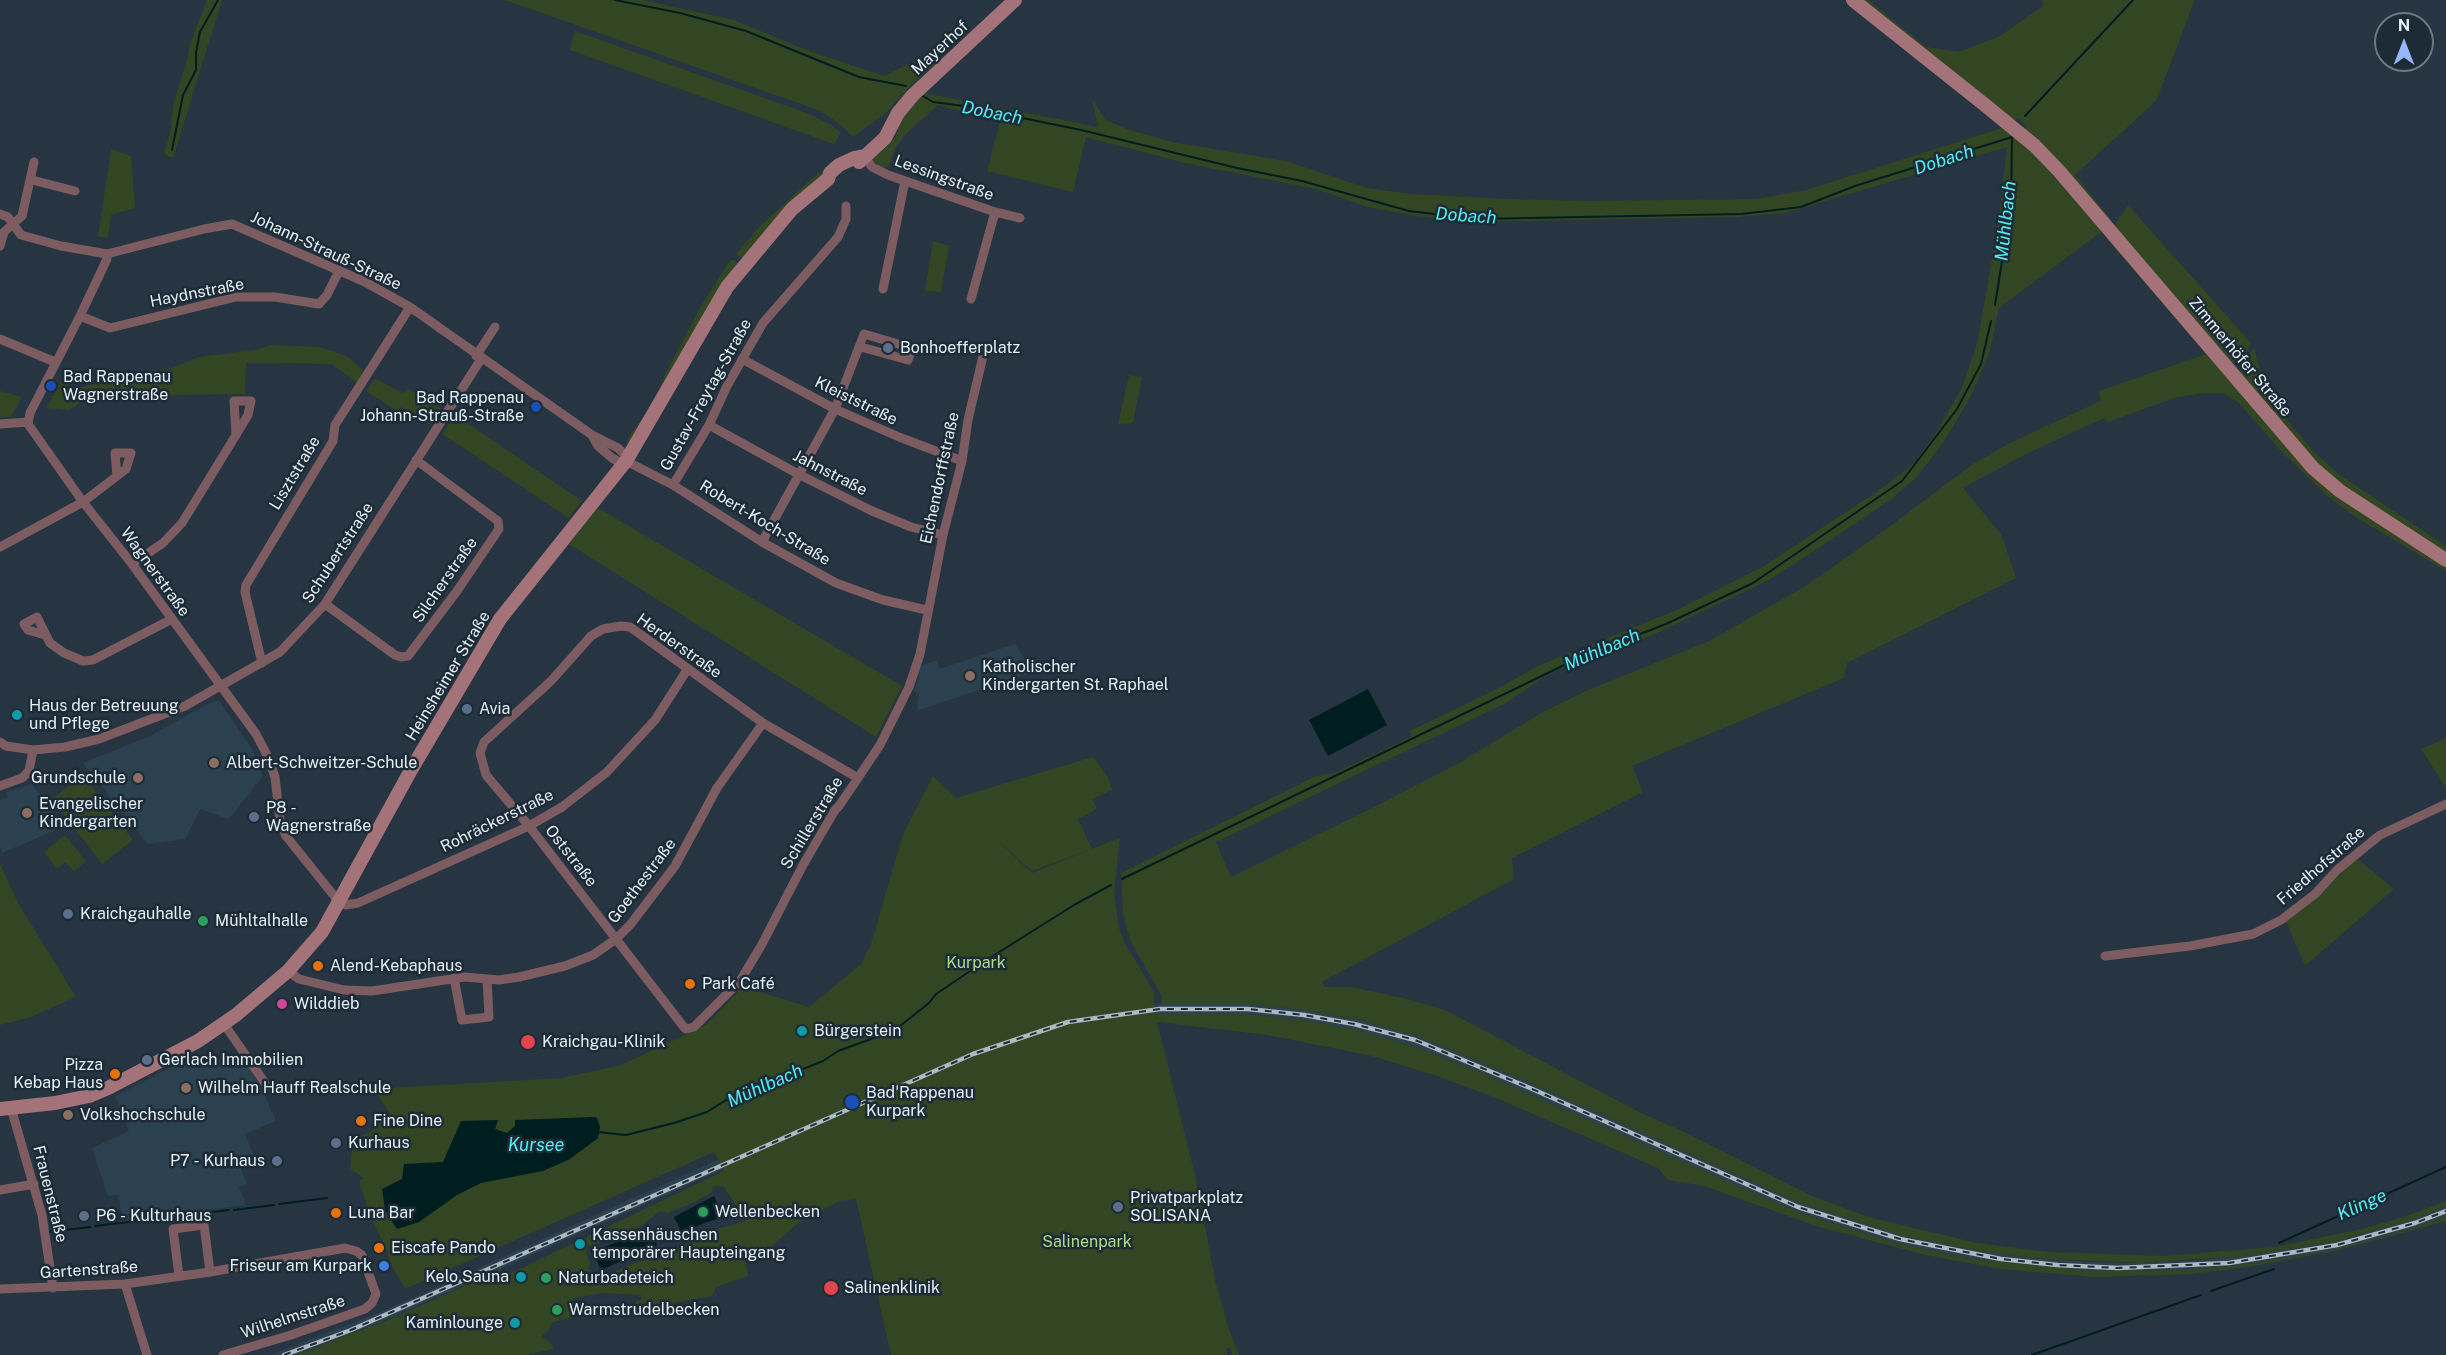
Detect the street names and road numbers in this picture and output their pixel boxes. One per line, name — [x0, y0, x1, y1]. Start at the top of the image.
street label: Mayerhof — [908, 17, 972, 79]
street label: Lessingstraße — [892, 151, 996, 205]
street label: Johann-Strauß-Straße — [248, 208, 404, 294]
street label: Haydnstraße — [148, 274, 246, 312]
street label: Zimmerhöfer Straße — [2184, 293, 2296, 421]
street label: Gustav-Freytag-Straße — [656, 316, 756, 474]
street label: Kleiststraße — [811, 373, 901, 429]
street label: Eichendorffstraße — [917, 410, 963, 546]
street label: Lisztstraße — [265, 433, 325, 513]
street label: Jahnstraße — [790, 446, 870, 500]
street label: Robert-Koch-Straße — [696, 476, 834, 570]
street label: Schubertstraße — [298, 499, 378, 607]
street label: Wagnerstraße — [116, 524, 194, 620]
street label: Silcherstraße — [409, 534, 481, 626]
street label: Heinsheimer Straße — [402, 608, 494, 744]
street label: Herderstraße — [633, 610, 725, 682]
street label: Schillerstraße — [777, 773, 847, 873]
street label: Rohräckerstraße — [437, 785, 557, 857]
street label: Oststraße — [541, 821, 601, 891]
street label: Friedhofstraße — [2273, 823, 2369, 909]
street label: Goethestraße — [604, 835, 680, 927]
street label: Frauenstraße — [29, 1144, 71, 1244]
street label: Gartenstraße — [39, 1257, 139, 1283]
street label: Wilhelmstraße — [239, 1291, 347, 1343]

